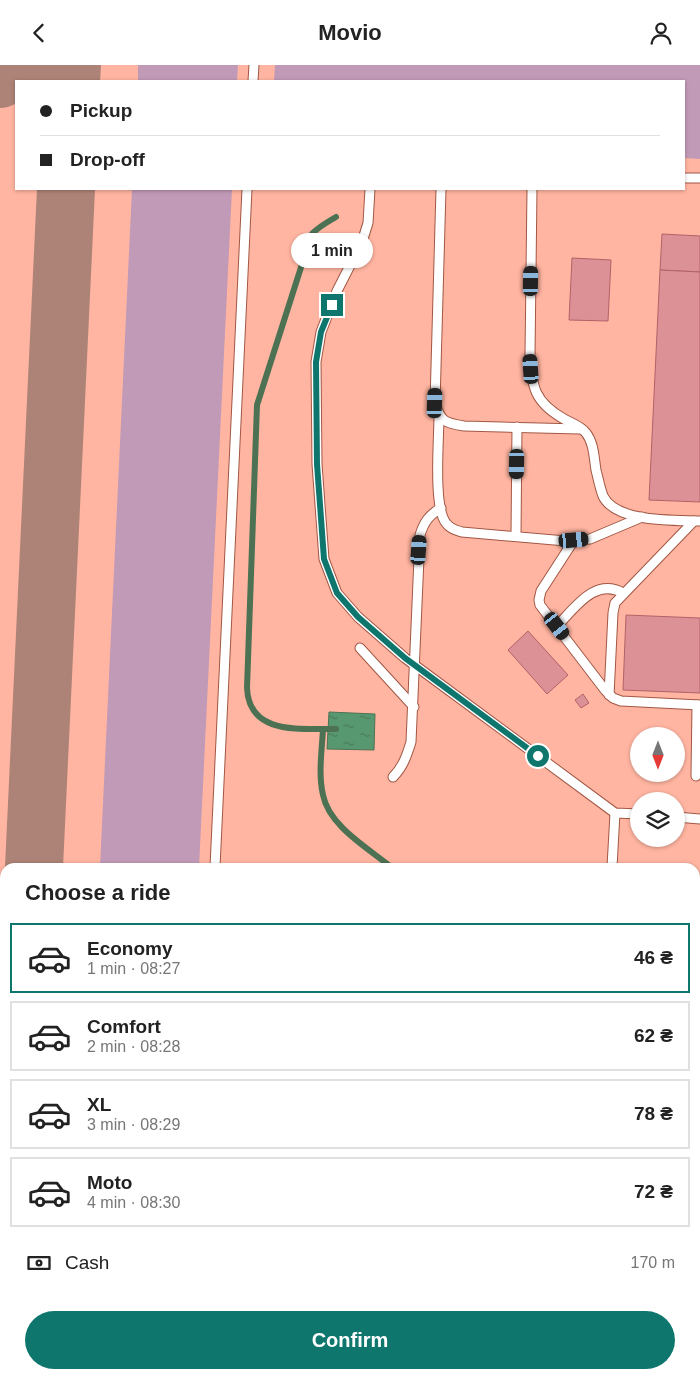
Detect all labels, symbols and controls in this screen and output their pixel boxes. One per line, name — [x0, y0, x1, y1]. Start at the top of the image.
icon: back — [25, 19, 53, 47]
icon: person — [647, 19, 675, 47]
text: Movio — [318, 20, 382, 45]
text: Pickup — [70, 100, 132, 121]
text: Drop-off — [70, 149, 145, 170]
callout: 1 min — [291, 233, 373, 267]
text: 1 min — [311, 242, 353, 259]
car — [523, 266, 538, 296]
route end — [321, 294, 343, 316]
car — [522, 354, 539, 384]
car — [426, 388, 443, 418]
car — [509, 449, 524, 479]
car — [558, 531, 589, 549]
car — [410, 535, 427, 565]
car — [541, 610, 572, 642]
north arrow — [630, 727, 685, 783]
map controls — [630, 727, 685, 847]
route start — [527, 745, 549, 767]
button: layers — [630, 792, 685, 847]
text: Choose a ride — [25, 880, 170, 905]
icon: car — [27, 936, 72, 981]
text: Economy — [87, 938, 173, 959]
text: 46 ₴ — [634, 947, 673, 968]
text: 1 min · 08:27 — [87, 960, 180, 977]
icon: car — [27, 1014, 72, 1059]
text: Comfort — [87, 1016, 161, 1037]
text: 62 ₴ — [634, 1025, 673, 1046]
text: 2 min · 08:28 — [87, 1038, 180, 1055]
icon: car — [27, 1092, 72, 1137]
text: XL — [87, 1094, 111, 1115]
text: 78 ₴ — [634, 1103, 673, 1124]
text: 3 min · 08:29 — [87, 1116, 180, 1133]
icon: car — [27, 1170, 72, 1215]
text: Moto — [87, 1172, 132, 1193]
text: 72 ₴ — [634, 1181, 673, 1202]
text: 4 min · 08:30 — [87, 1194, 180, 1211]
icon: cash — [25, 1249, 53, 1277]
text: Cash — [65, 1252, 109, 1273]
text: 170 m — [631, 1254, 675, 1271]
button: Confirm — [25, 1311, 675, 1369]

